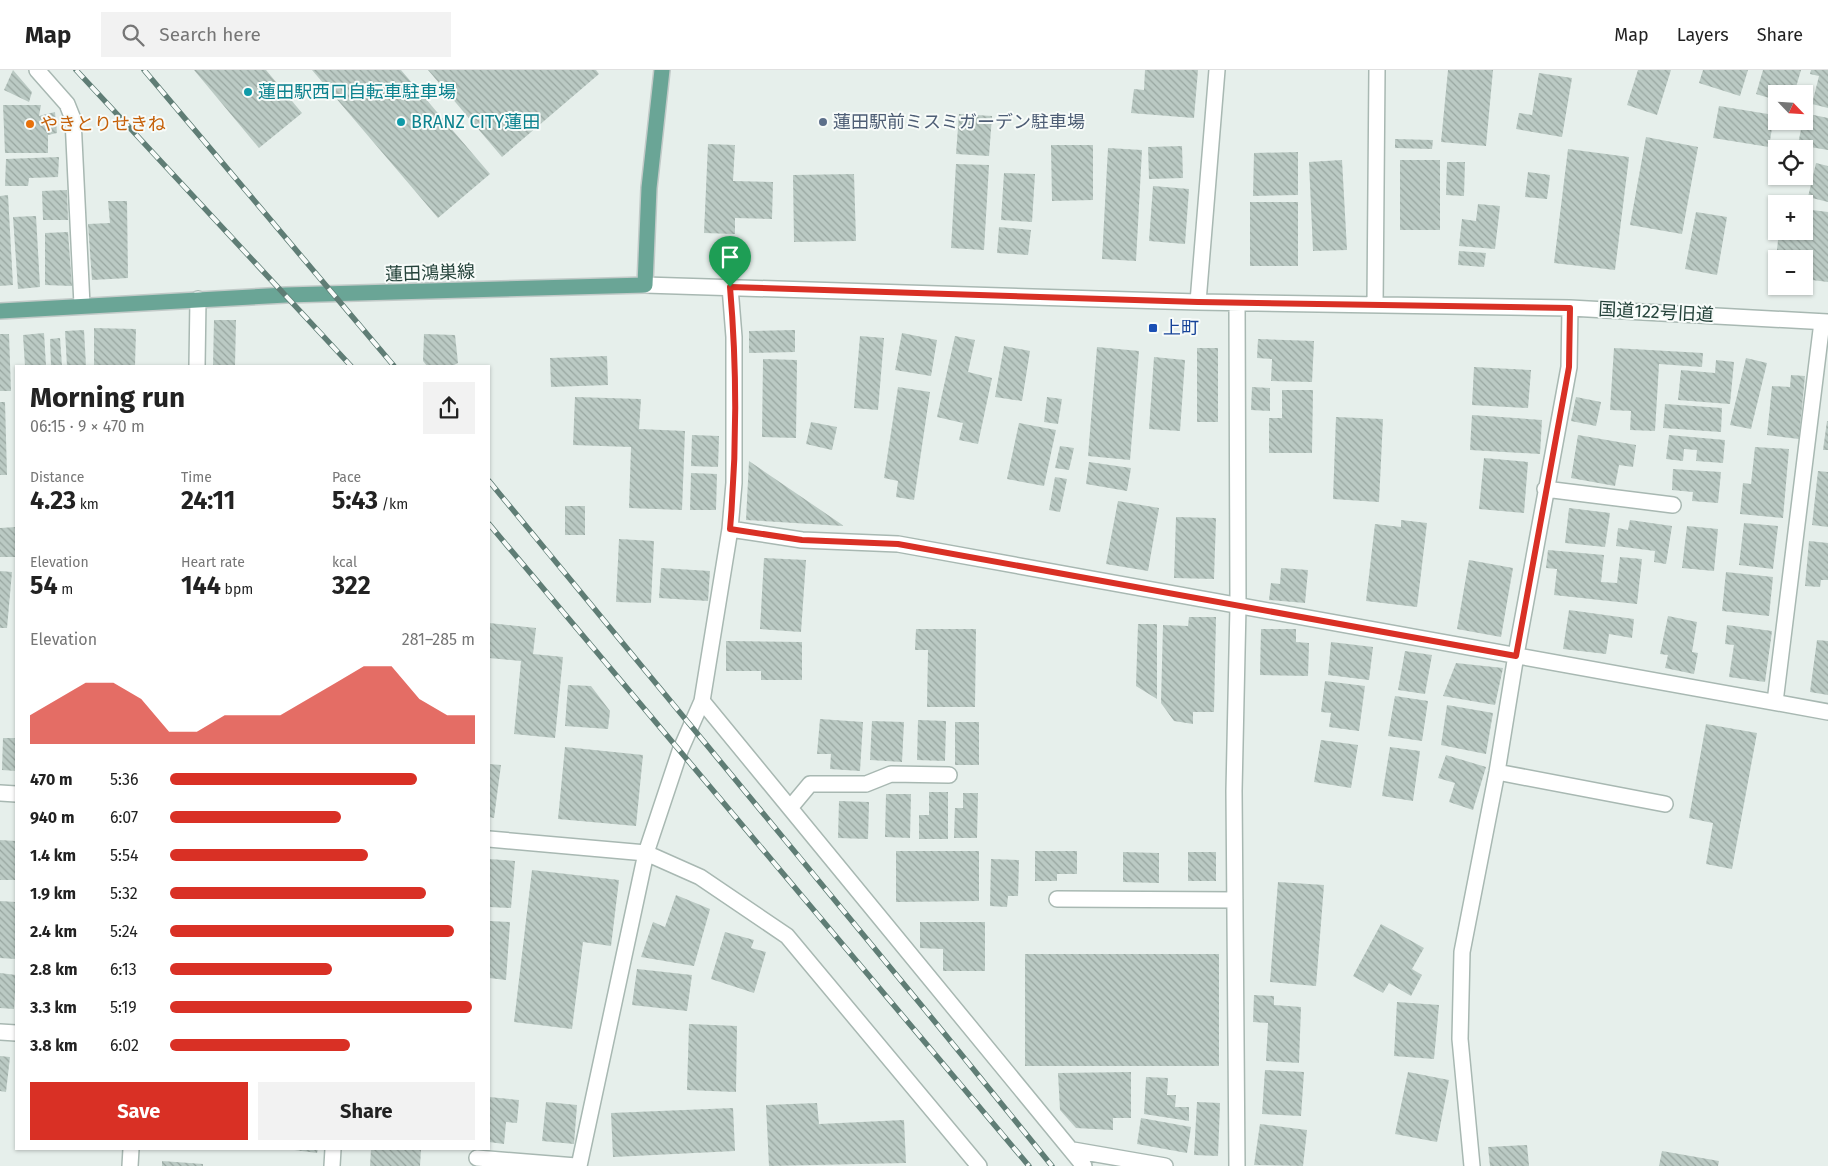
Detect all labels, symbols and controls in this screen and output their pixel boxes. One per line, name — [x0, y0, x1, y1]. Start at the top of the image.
search box — [101, 12, 451, 57]
text: Map — [25, 21, 71, 49]
icon: search — [119, 21, 147, 49]
text: Search here — [159, 23, 261, 46]
text: Map — [1614, 24, 1649, 46]
text: Layers — [1677, 24, 1729, 46]
text: Share — [1757, 24, 1803, 46]
place label: 蓮田駅西口自転車駐車場 — [258, 81, 456, 103]
north arrow — [1768, 85, 1812, 130]
map controls — [1768, 85, 1813, 295]
marker: 蓮田駅西口自転車駐車場 — [242, 86, 254, 98]
place label: BRANZ CITY蓮田 — [411, 111, 540, 133]
place label: 蓮田駅前ミスミガーデン駐車場 — [833, 111, 1085, 133]
place label: やきとりせきね — [40, 113, 166, 135]
marker: BRANZ CITY蓮田 — [395, 116, 407, 128]
marker: 蓮田駅前ミスミガーデン駐車場 — [817, 116, 829, 128]
marker: やきとりせきね — [24, 118, 36, 130]
button: locate — [1768, 140, 1813, 185]
button: + — [1768, 195, 1813, 240]
pin — [709, 236, 751, 287]
icon: arrive — [716, 243, 744, 271]
button: − — [1768, 250, 1813, 295]
street label: 蓮田鴻巣線 — [385, 260, 475, 286]
street label: 国道122号旧道 — [1598, 298, 1714, 326]
place label: 上町 — [1163, 317, 1199, 339]
marker: 上町 — [1147, 322, 1159, 334]
text: Morning run — [30, 381, 185, 414]
button: share — [423, 382, 475, 434]
text: 06:15 · 9 × 470 m — [30, 417, 145, 436]
text: Distance — [30, 469, 84, 486]
text: Time — [181, 469, 212, 486]
text: Pace — [332, 469, 361, 486]
text: 4.23 — [30, 486, 76, 516]
text: 24:11 — [181, 486, 235, 516]
text: 5:43 — [332, 486, 378, 516]
text: km — [76, 496, 99, 513]
text: /km — [378, 496, 408, 513]
text: Elevation — [30, 554, 89, 571]
text: Heart rate — [181, 554, 245, 571]
text: kcal — [332, 554, 357, 571]
text: 54 — [30, 571, 58, 601]
text: 144 — [181, 571, 221, 601]
text: 322 — [332, 571, 371, 601]
text: m — [58, 581, 73, 598]
text: bpm — [221, 581, 253, 598]
text: Elevation — [30, 630, 97, 649]
text: 281–285 m — [402, 630, 475, 649]
text: 470 m — [30, 770, 73, 789]
text: 5:36 — [110, 770, 139, 789]
text: 940 m — [30, 808, 75, 827]
text: 6:07 — [110, 808, 138, 827]
text: 1.4 km — [30, 846, 76, 865]
text: 5:54 — [110, 846, 138, 865]
text: 1.9 km — [30, 884, 76, 903]
text: 5:32 — [110, 884, 138, 903]
text: 2.4 km — [30, 922, 77, 941]
text: 5:24 — [110, 922, 138, 941]
text: 2.8 km — [30, 960, 78, 979]
text: 6:13 — [110, 960, 137, 979]
text: 3.3 km — [30, 998, 77, 1017]
text: 5:19 — [110, 998, 137, 1017]
text: 3.8 km — [30, 1036, 78, 1055]
text: 6:02 — [110, 1036, 139, 1055]
button: Save — [30, 1082, 248, 1140]
button: Share — [258, 1082, 475, 1140]

